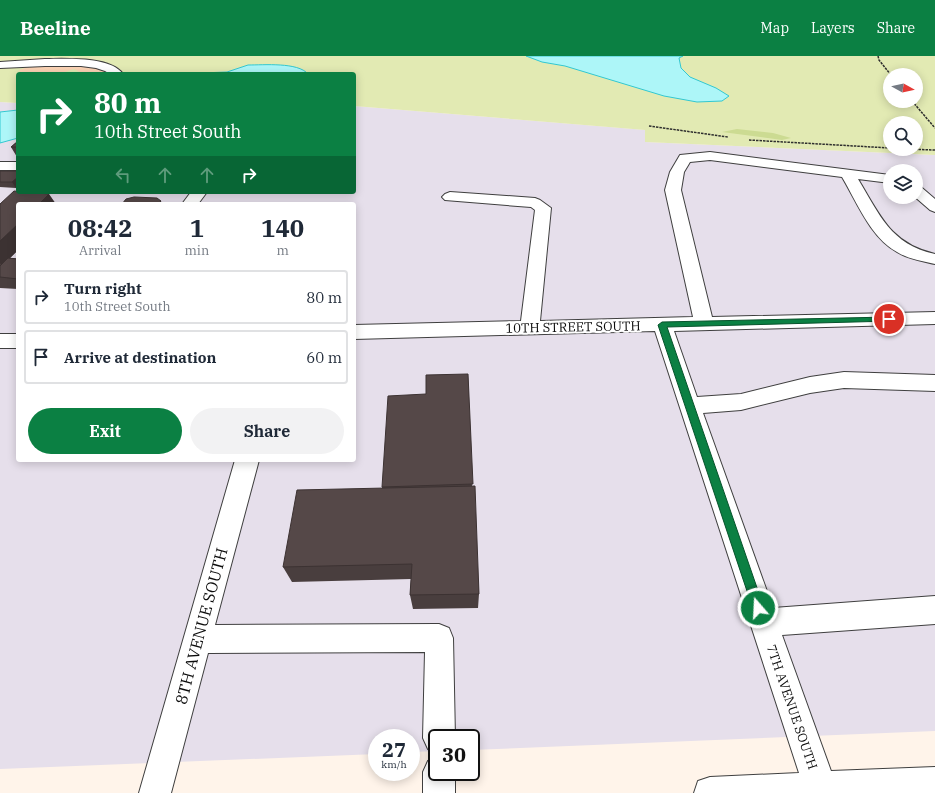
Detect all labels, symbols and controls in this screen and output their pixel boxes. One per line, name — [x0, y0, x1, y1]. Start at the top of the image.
text: Beeline — [20, 16, 91, 40]
text: Map — [761, 19, 789, 37]
text: Layers — [811, 19, 855, 37]
text: Share — [877, 19, 915, 37]
north arrow — [883, 68, 923, 108]
map controls — [883, 68, 923, 204]
text: 80 m — [94, 84, 161, 121]
icon: right — [28, 88, 80, 140]
button: search — [883, 116, 923, 156]
text: 10th Street South — [94, 120, 242, 143]
icon: left — [112, 164, 134, 186]
icon: ahead — [154, 164, 176, 186]
icon: ahead — [196, 164, 218, 186]
icon: right — [238, 164, 260, 186]
button: layers — [883, 164, 923, 204]
text: 08:42 — [68, 212, 133, 244]
text: 1 — [190, 212, 204, 244]
text: 140 — [261, 212, 304, 244]
text: Arrival — [79, 242, 121, 259]
text: min — [184, 242, 209, 259]
text: m — [276, 242, 289, 259]
text: Turn right — [64, 279, 142, 298]
icon: right — [30, 286, 52, 308]
text: 80 m — [306, 288, 342, 307]
text: 10th Street South — [64, 298, 171, 315]
pin — [872, 302, 906, 336]
icon: arrive — [878, 308, 900, 330]
street label: 10TH STREET SOUTH — [505, 317, 641, 337]
icon: arrive — [30, 346, 52, 368]
text: Arrive at destination — [64, 348, 216, 367]
text: 60 m — [306, 348, 342, 367]
button: Exit — [28, 408, 182, 454]
button: Share — [190, 408, 344, 454]
street label: 8TH AVENUE SOUTH — [170, 546, 232, 706]
position arrow — [737, 587, 779, 629]
street label: 7TH AVENUE SOUTH — [763, 642, 821, 772]
speed limit sign: 30 — [428, 729, 480, 781]
text: 27 — [382, 736, 406, 763]
text: km/h — [381, 758, 407, 771]

